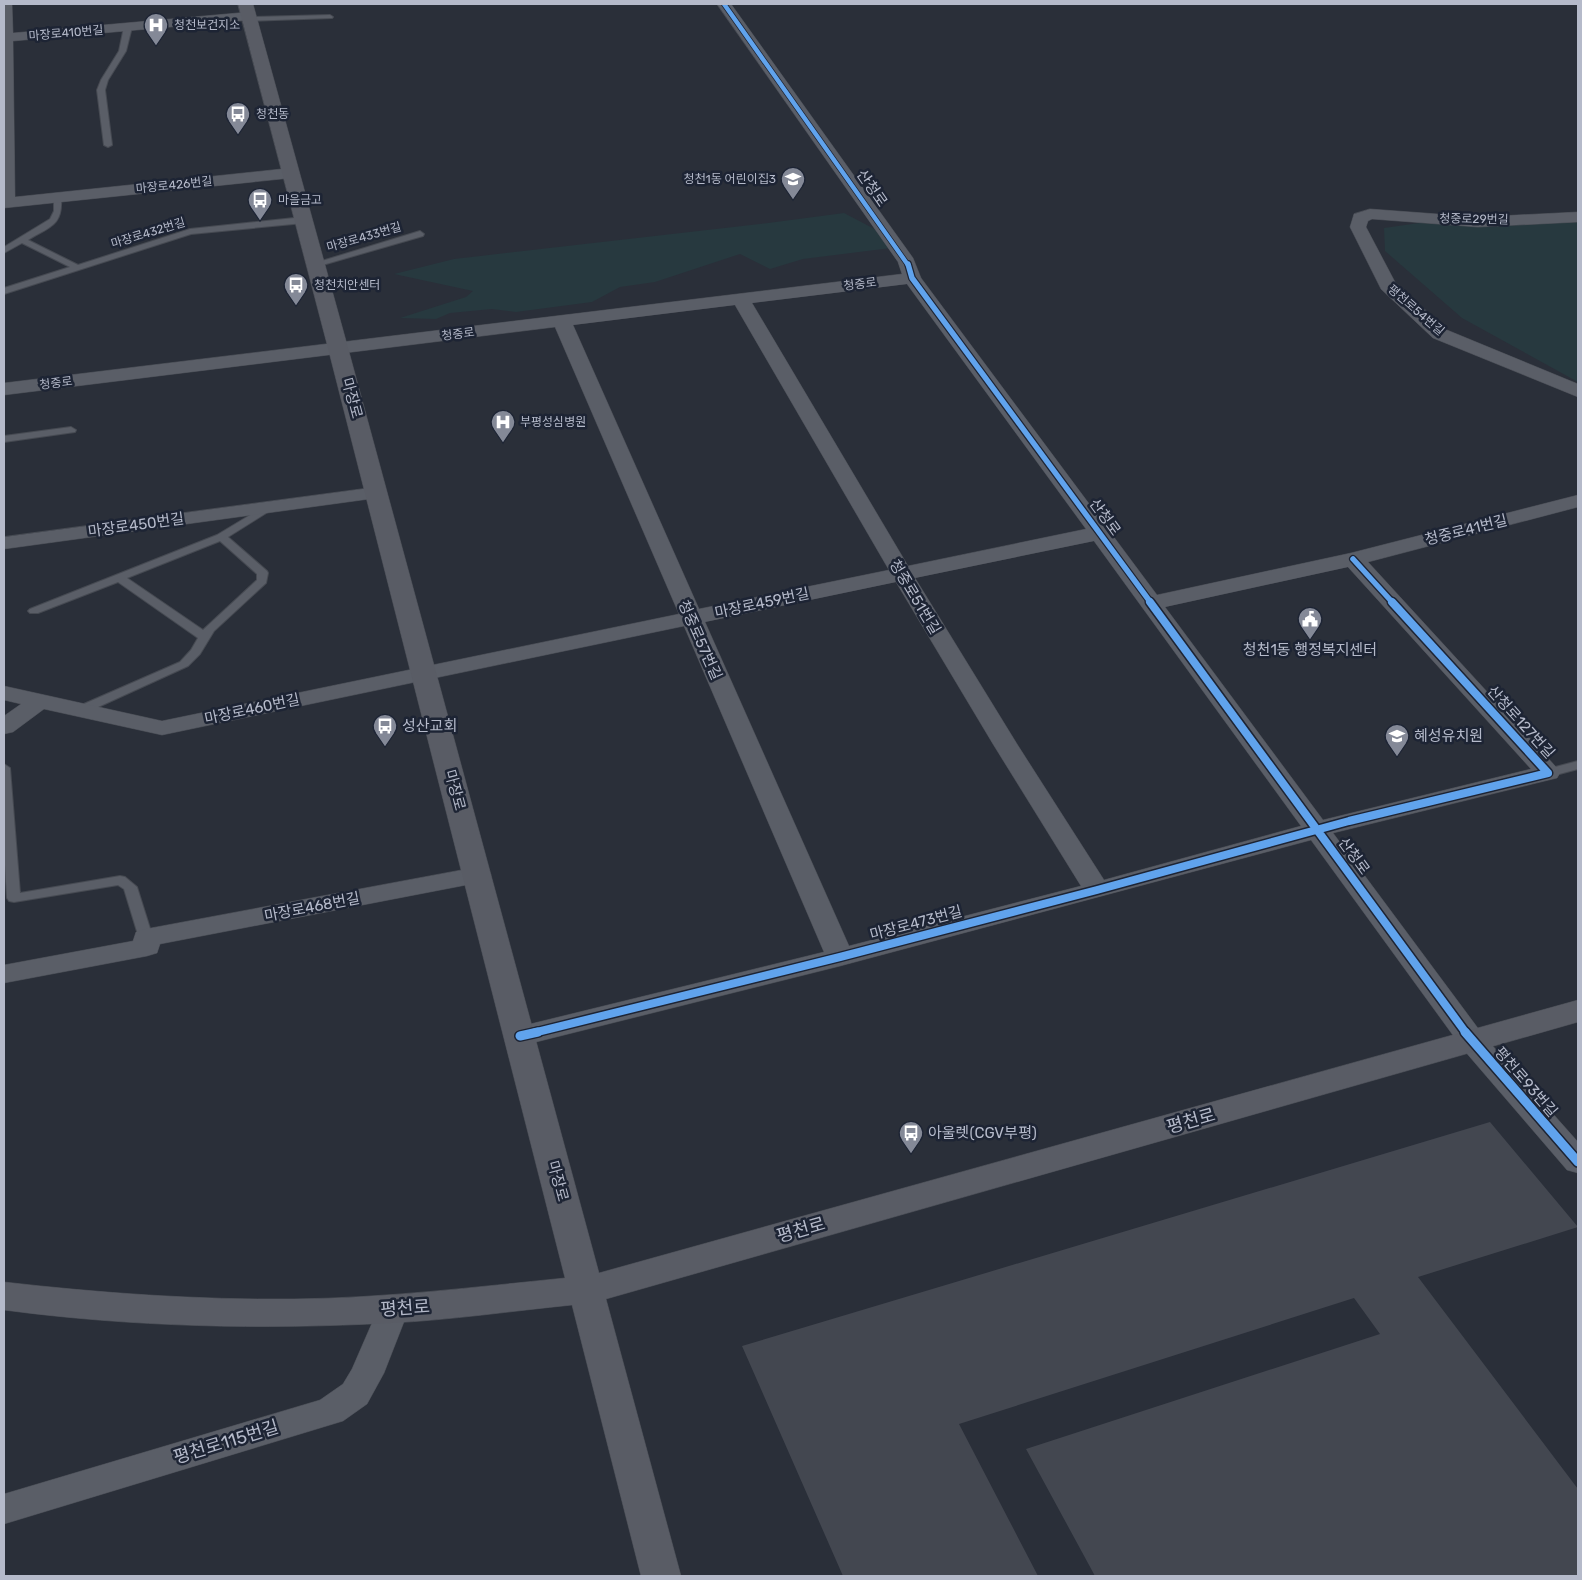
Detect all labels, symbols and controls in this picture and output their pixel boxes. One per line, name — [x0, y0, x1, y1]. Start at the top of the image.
hospital icon: 청천보건지소 — [143, 12, 169, 46]
place label: 청천보건지소 — [174, 18, 240, 32]
street label: 마장로410번길 — [28, 23, 104, 43]
bus stop icon: 청천동 — [225, 101, 251, 135]
place label: 청천동 — [256, 107, 289, 121]
school or university icon: 청천1동 어린이집3 — [780, 166, 806, 200]
street label: 산청로 — [853, 166, 891, 210]
place label: 청천1동 어린이집3 — [683, 172, 776, 186]
street label: 마장로426번길 — [135, 174, 213, 196]
bus stop icon: 마을금고 — [247, 187, 273, 221]
place label: 마을금고 — [278, 193, 322, 207]
street label: 청중로29번길 — [1439, 211, 1509, 227]
street label: 마장로432번길 — [109, 215, 187, 251]
street label: 마장로433번길 — [325, 220, 403, 254]
bus stop icon: 청천치안센터 — [283, 272, 309, 306]
street label: 청중로 — [843, 275, 877, 293]
place label: 청천치안센터 — [314, 278, 380, 292]
street label: 평천로54번길 — [1385, 282, 1447, 338]
street label: 청중로 — [441, 325, 475, 343]
street label: 청중로 — [39, 374, 73, 392]
street label: 마장로 — [338, 376, 366, 420]
hospital icon: 부평성심병원 — [490, 409, 516, 443]
place label: 부평성심병원 — [520, 415, 586, 429]
street label: 산청로 — [1086, 495, 1124, 539]
street label: 마장로450번길 — [87, 509, 185, 541]
street label: 청중로41번길 — [1423, 511, 1509, 549]
street label: 청중로51번길 — [886, 556, 944, 638]
street label: 마장로459번길 — [713, 584, 811, 622]
street label: 청중로57번길 — [674, 597, 726, 683]
public building icon: 청천1동 행정복지센터 — [1297, 606, 1323, 640]
place label: 청천1동 행정복지센터 — [1243, 641, 1377, 659]
street label: 산청로127번길 — [1484, 682, 1558, 762]
street label: 마장로460번길 — [203, 690, 301, 728]
bus stop icon: 성산교회 — [372, 713, 398, 747]
place label: 성산교회 — [402, 717, 457, 735]
school or university icon: 혜성유치원 — [1384, 723, 1410, 757]
place label: 혜성유치원 — [1414, 727, 1483, 745]
street label: 마장로 — [441, 768, 469, 812]
street label: 산청로 — [1335, 834, 1373, 878]
street label: 마장로468번길 — [263, 889, 361, 925]
street label: 마장로473번길 — [868, 902, 964, 944]
street label: 평천로93번길 — [1491, 1043, 1561, 1121]
street label: 평천로 — [1164, 1104, 1218, 1138]
bus stop icon: 아울렛(CGV부평) — [898, 1120, 924, 1154]
place label: 아울렛(CGV부평) — [928, 1124, 1037, 1142]
street label: 마장로 — [544, 1159, 572, 1203]
street label: 평천로 — [774, 1213, 828, 1247]
street label: 평천로 — [379, 1295, 431, 1321]
street label: 평천로115번길 — [171, 1416, 281, 1468]

